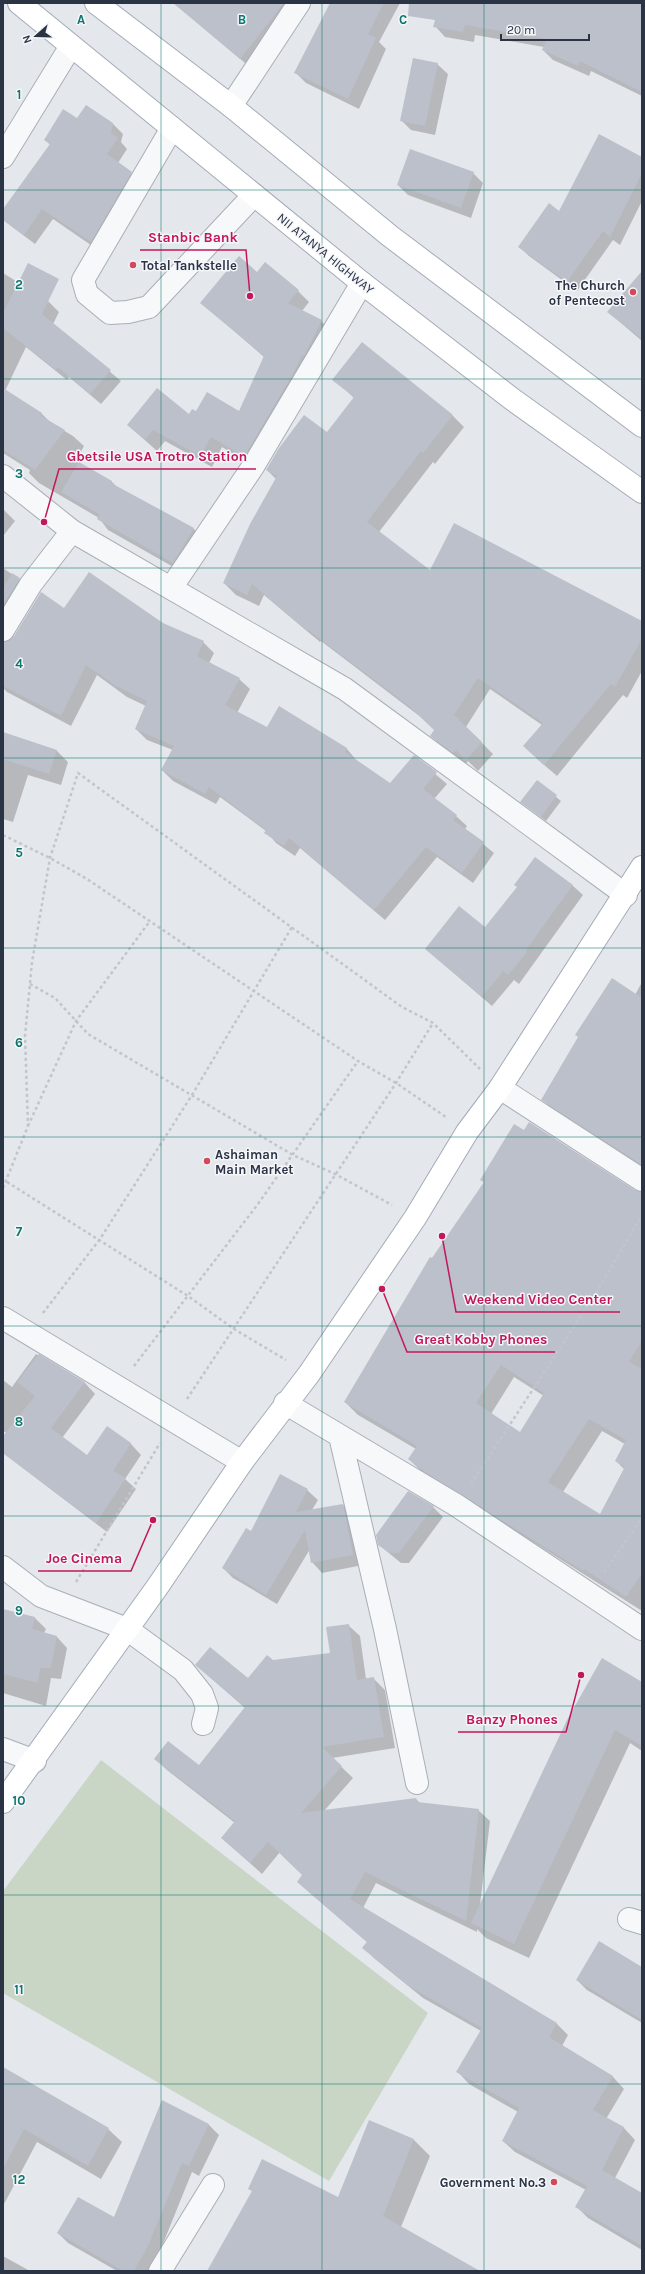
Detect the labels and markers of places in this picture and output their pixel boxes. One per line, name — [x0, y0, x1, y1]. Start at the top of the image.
callout: Stanbic Bank — [140, 224, 246, 250]
place label: Total Tankstelle — [141, 258, 237, 273]
marker: Total Tankstelle — [128, 260, 138, 270]
place label: The Church of Pentecost — [549, 278, 625, 308]
marker: The Church of Pentecost — [628, 287, 638, 297]
callout: Gbetsile USA Trotro Station — [59, 443, 256, 469]
place label: Ashaiman Main Market — [215, 1147, 293, 1177]
marker: Ashaiman Main Market — [202, 1156, 212, 1166]
callout: Weekend Video Center — [456, 1286, 620, 1312]
callout: Great Kobby Phones — [407, 1326, 555, 1352]
callout: Joe Cinema — [38, 1545, 131, 1571]
callout: Banzy Phones — [458, 1706, 566, 1732]
place label: Government No.3 — [440, 2175, 546, 2190]
marker: Government No.3 — [549, 2177, 559, 2187]

